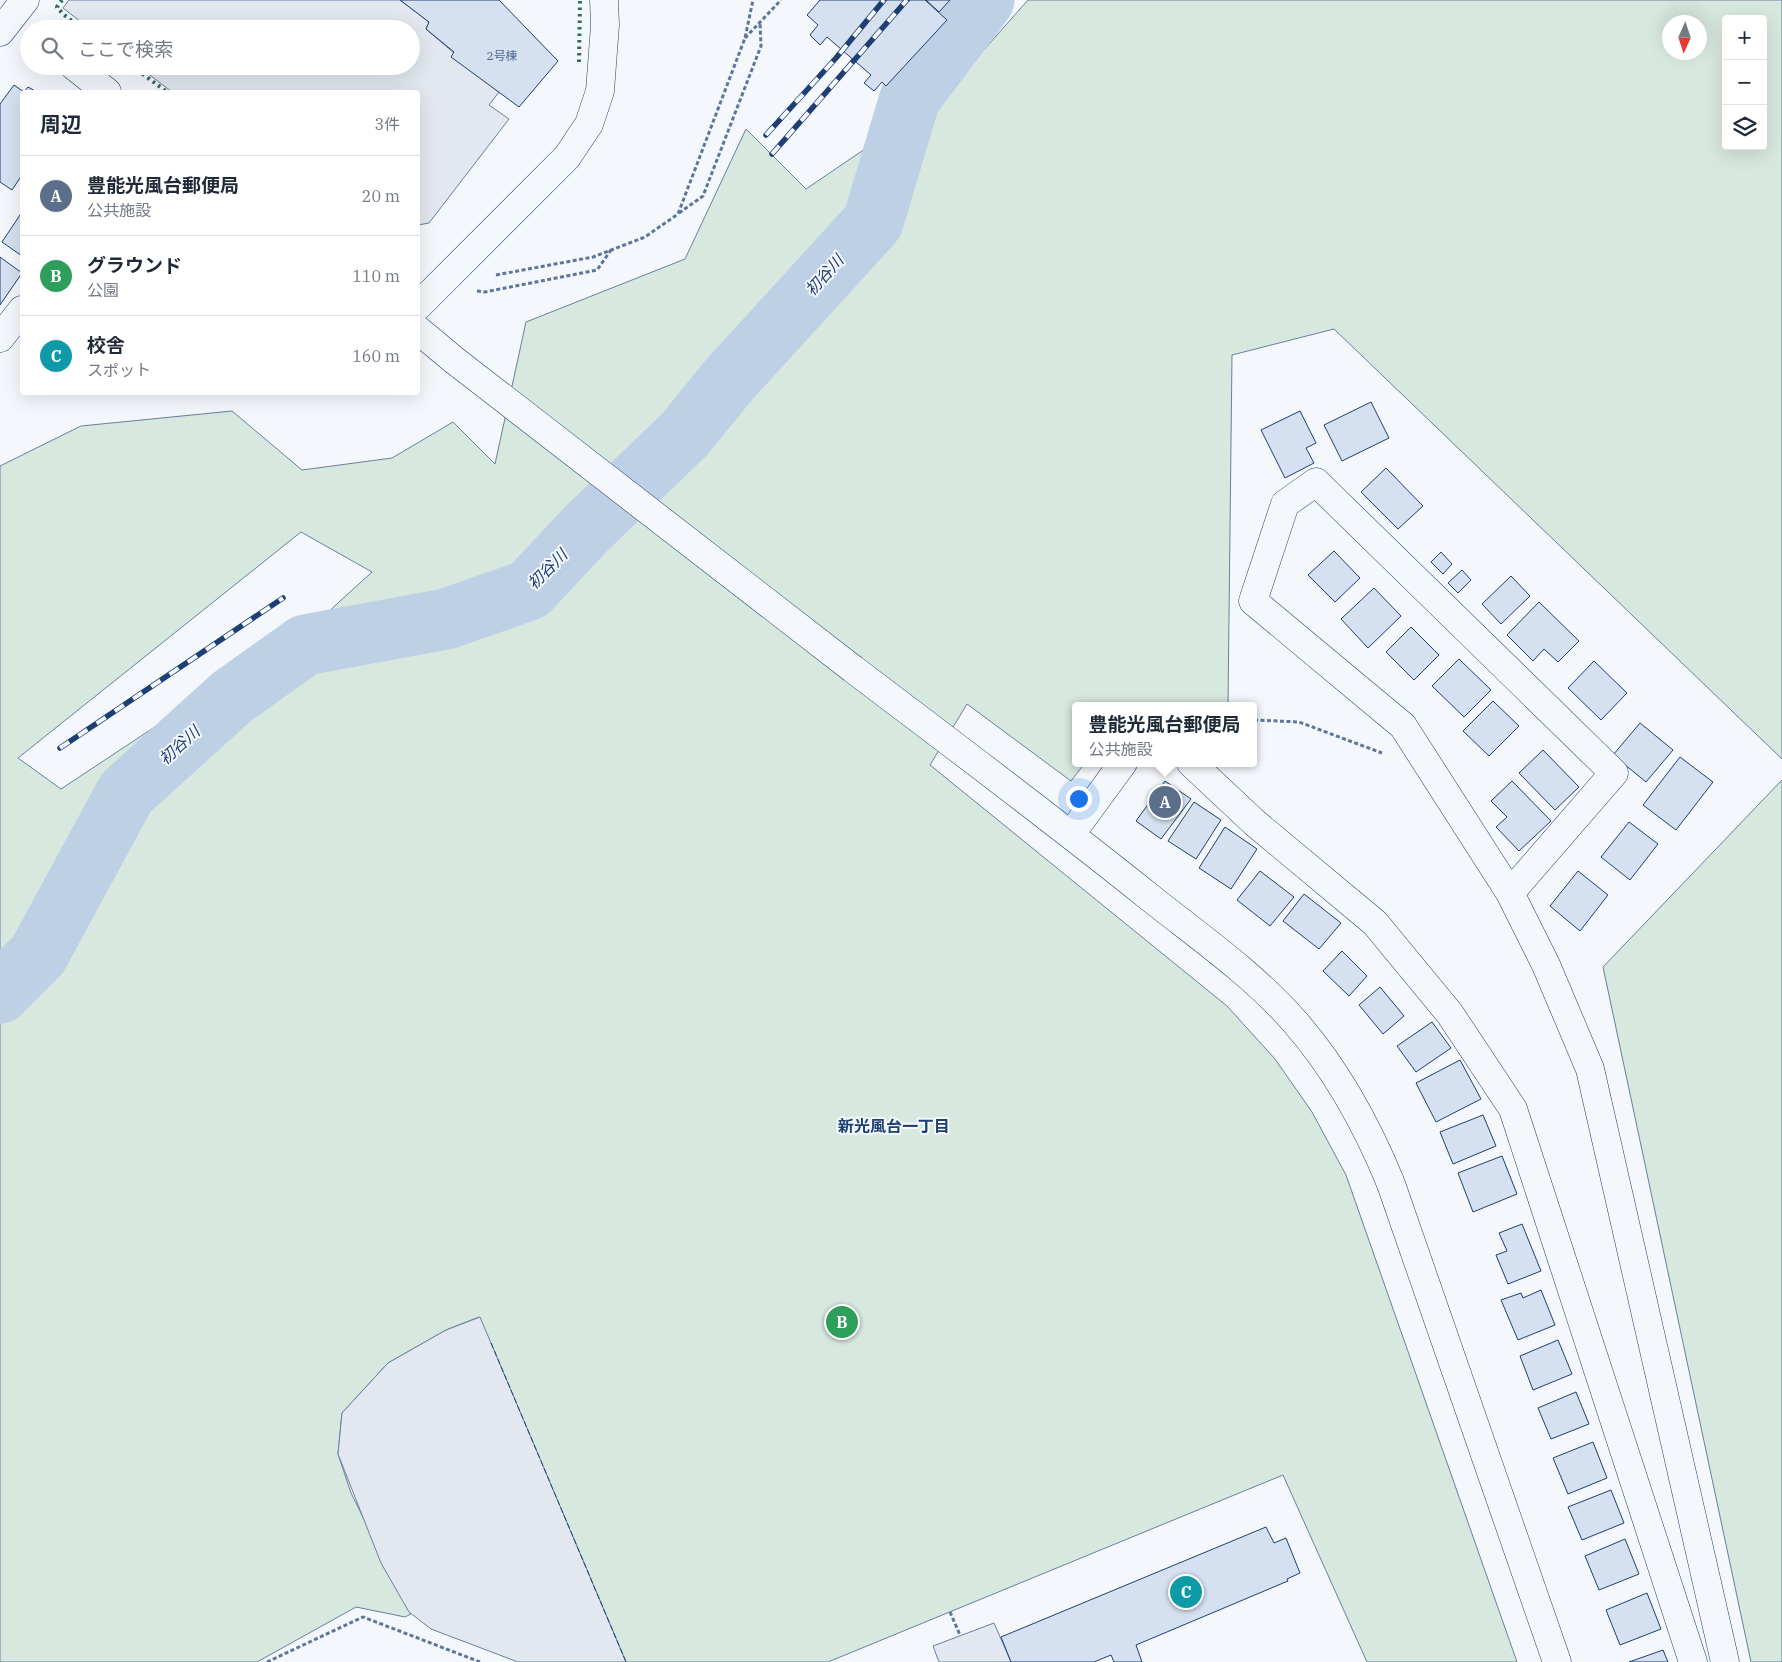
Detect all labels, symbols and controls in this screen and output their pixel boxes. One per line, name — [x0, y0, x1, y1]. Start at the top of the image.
north arrow — [1662, 15, 1707, 60]
map controls — [1722, 15, 1767, 150]
button: + — [1722, 15, 1767, 60]
search box — [20, 20, 420, 75]
icon: search — [38, 34, 66, 62]
text: ここで検索 — [78, 37, 173, 61]
house number: 2号棟 — [486, 48, 518, 63]
button: − — [1722, 60, 1767, 105]
button: layers — [1722, 105, 1767, 150]
text: 周辺 — [40, 110, 82, 138]
text: 3件 — [374, 114, 400, 134]
text: 豊能光風台郵便局 — [87, 173, 239, 197]
text: A — [50, 186, 62, 206]
text: 20 m — [362, 186, 400, 206]
text: 公共施設 — [87, 200, 151, 220]
water label: 初谷川 — [801, 249, 849, 300]
text: グラウンド — [87, 253, 182, 277]
text: B — [50, 266, 62, 286]
text: 110 m — [352, 266, 400, 286]
text: 公園 — [87, 280, 119, 300]
text: 校舎 — [87, 333, 125, 357]
text: C — [51, 346, 61, 366]
text: 160 m — [352, 346, 400, 366]
text: スポット — [87, 360, 151, 380]
water label: 初谷川 — [523, 544, 572, 593]
popup — [1072, 702, 1257, 767]
text: 豊能光風台郵便局 — [1088, 712, 1241, 736]
water label: 初谷川 — [154, 720, 205, 768]
text: 公共施設 — [1088, 739, 1153, 759]
pin: A — [1149, 783, 1181, 821]
your location — [1066, 786, 1092, 812]
district label: 新光風台一丁目 — [838, 1116, 950, 1136]
pin: B — [826, 1303, 858, 1341]
pin: C — [1170, 1573, 1202, 1611]

